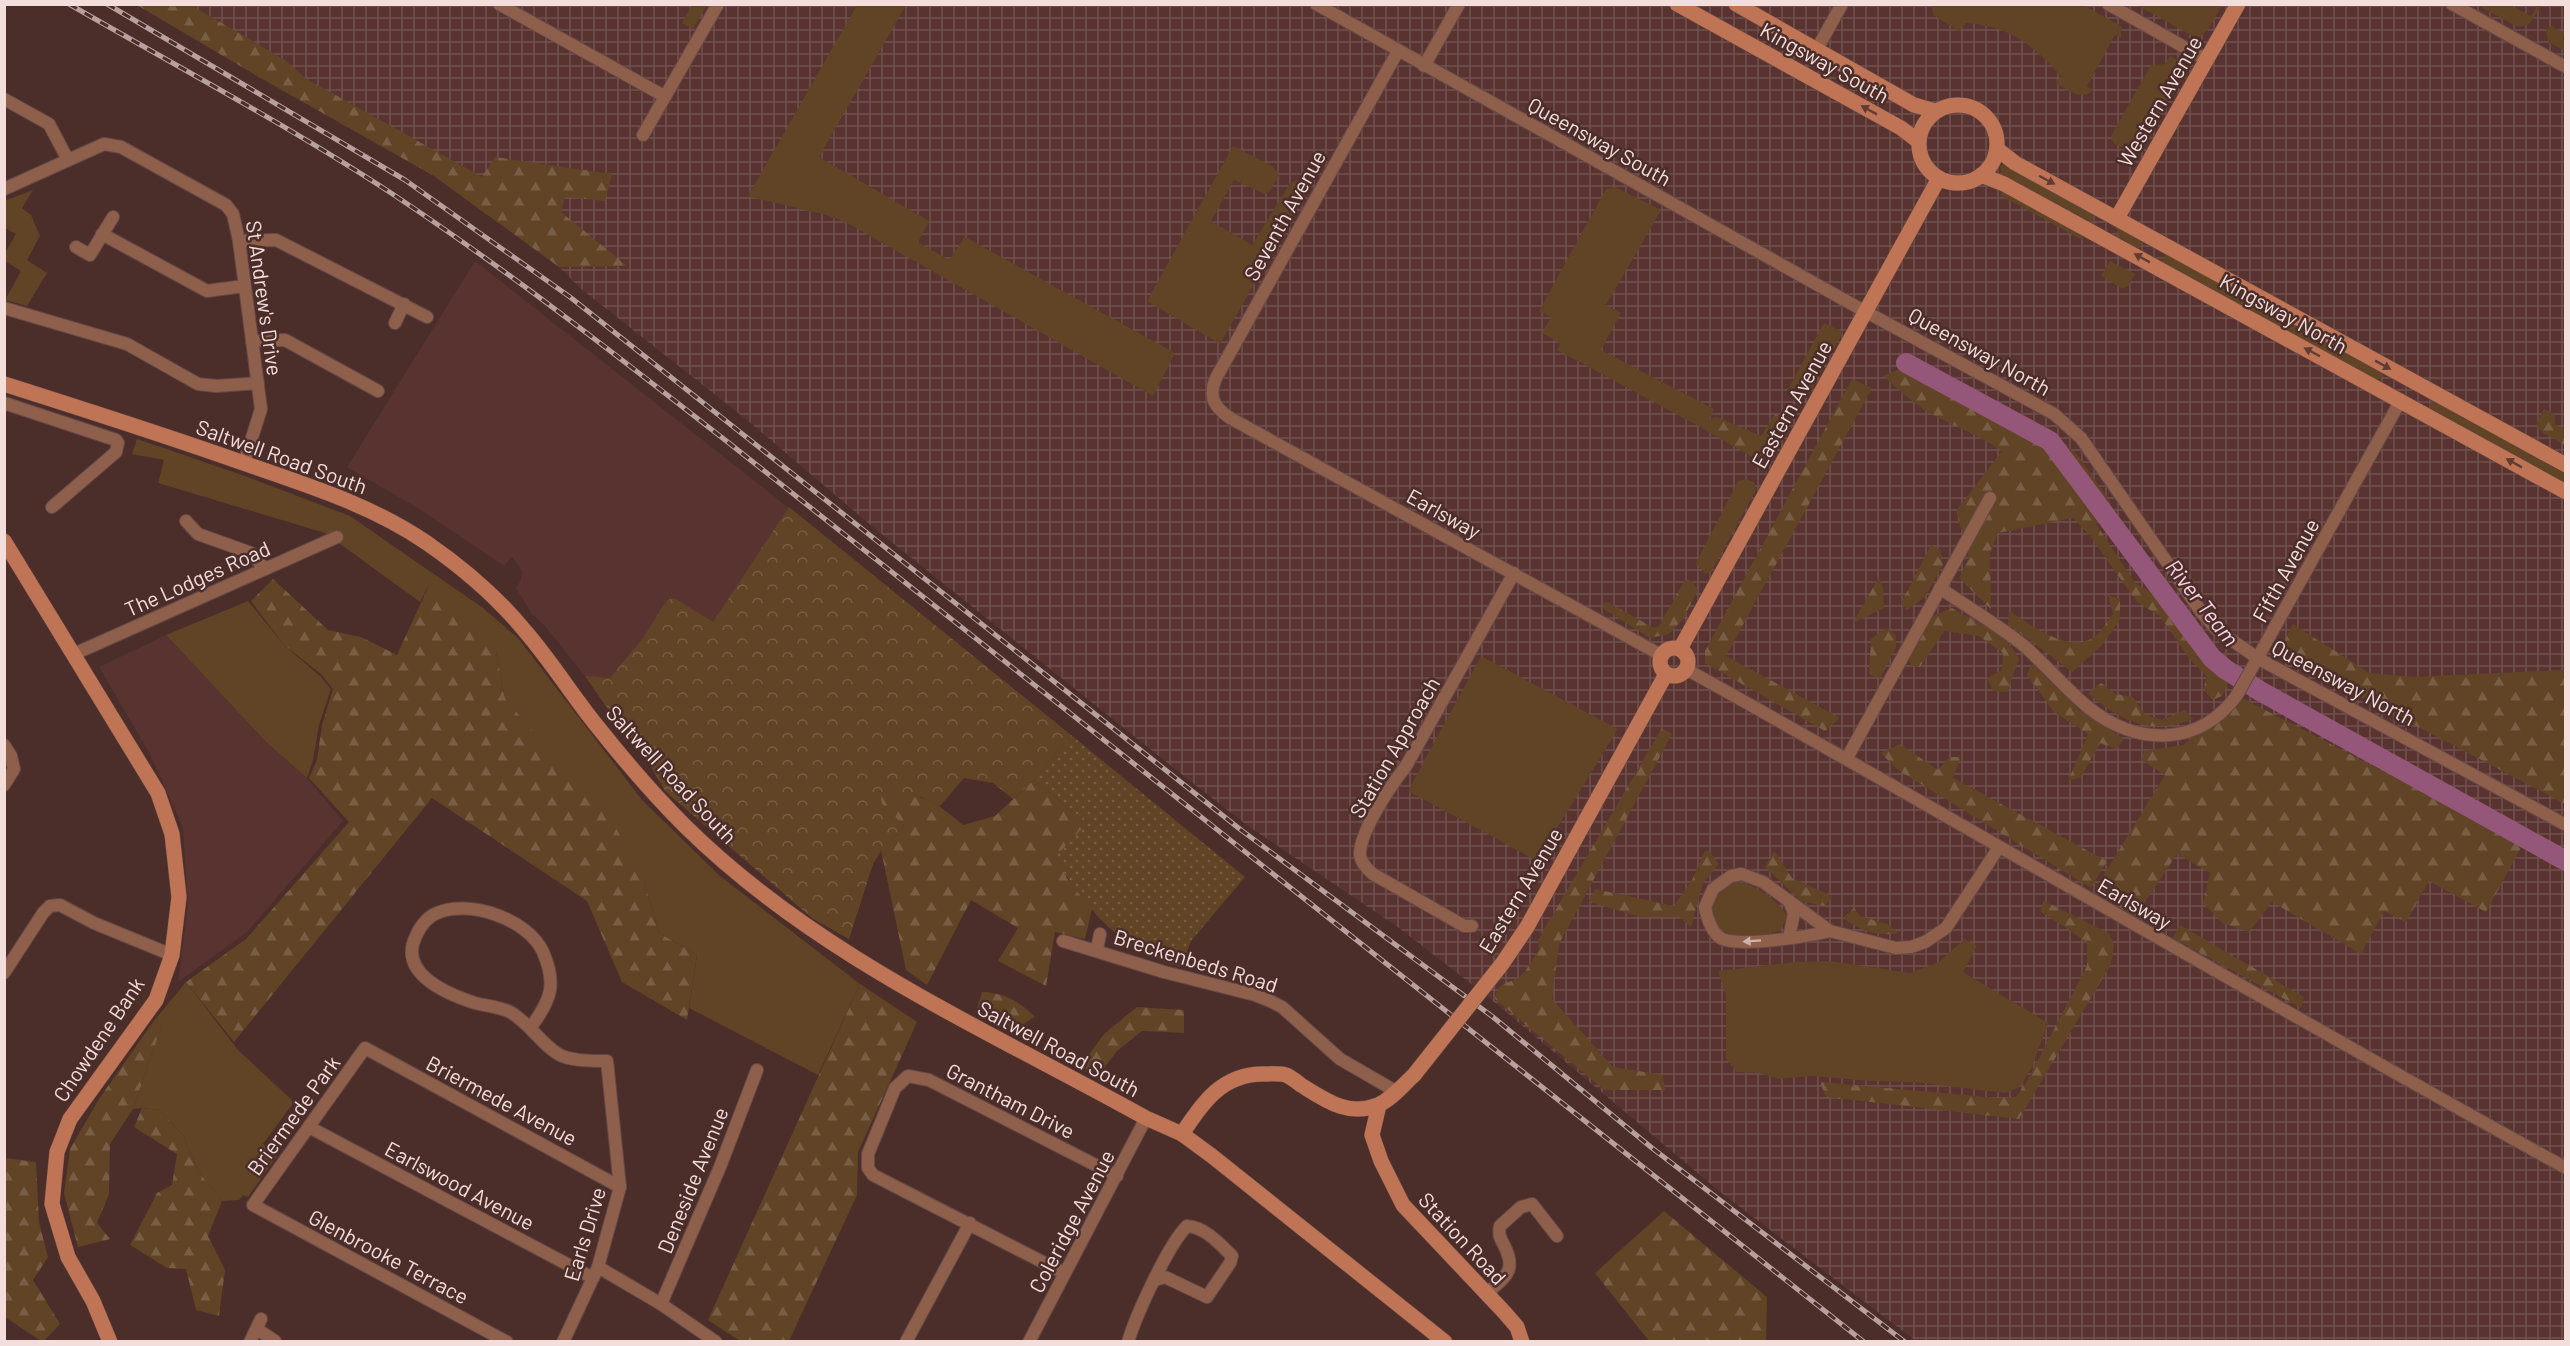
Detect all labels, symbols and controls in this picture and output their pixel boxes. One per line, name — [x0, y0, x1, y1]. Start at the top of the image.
street label: Kingsway South — [1756, 16, 1894, 108]
street label: Western Avenue — [2111, 31, 2207, 171]
street label: Queensway South — [1524, 91, 1676, 191]
one-way arrow — [1860, 105, 1877, 115]
street label: Seventh Avenue — [1238, 145, 1330, 285]
one-way arrow — [2038, 175, 2055, 185]
street label: St Andrew's Drive — [242, 219, 288, 377]
one-way arrow — [2133, 253, 2150, 263]
street label: Kingsway North — [2216, 268, 2352, 358]
street label: Queensway North — [1905, 302, 2055, 400]
street label: Eastern Avenue — [1746, 336, 1836, 472]
one-way arrow — [2304, 347, 2321, 357]
one-way arrow — [2375, 360, 2392, 370]
street label: Saltwell Road South — [193, 414, 371, 498]
one-way arrow — [2505, 458, 2522, 468]
street label: Earlsway — [1403, 483, 1486, 544]
street label: Fifth Avenue — [2246, 514, 2324, 626]
street label: The Lodges Road — [121, 535, 273, 621]
water label: River Team — [2161, 553, 2245, 651]
street label: Queensway North — [2268, 634, 2420, 730]
street label: Station Approach — [1344, 672, 1444, 822]
street label: Saltwell Road South — [602, 700, 742, 848]
street label: Eastern Avenue — [1473, 823, 1567, 957]
street label: Earlsway — [2094, 872, 2176, 934]
street label: Breckenbeds Road — [1111, 923, 1281, 997]
one-way arrow — [1742, 936, 1761, 946]
street label: Chowdene Bank — [47, 972, 149, 1106]
street label: Saltwell Road South — [974, 995, 1144, 1101]
street label: Briermede Park — [241, 1050, 345, 1180]
street label: Briermede Avenue — [422, 1050, 582, 1150]
street label: Grantham Drive — [943, 1057, 1079, 1143]
street label: Deneside Avenue — [651, 1103, 733, 1257]
street label: Earlswood Avenue — [381, 1135, 539, 1235]
street label: Coleridge Avenue — [1023, 1145, 1119, 1297]
street label: Earls Drive — [558, 1184, 610, 1284]
street label: Station Road — [1414, 1187, 1512, 1289]
street label: Glenbrooke Terrace — [305, 1203, 473, 1309]

